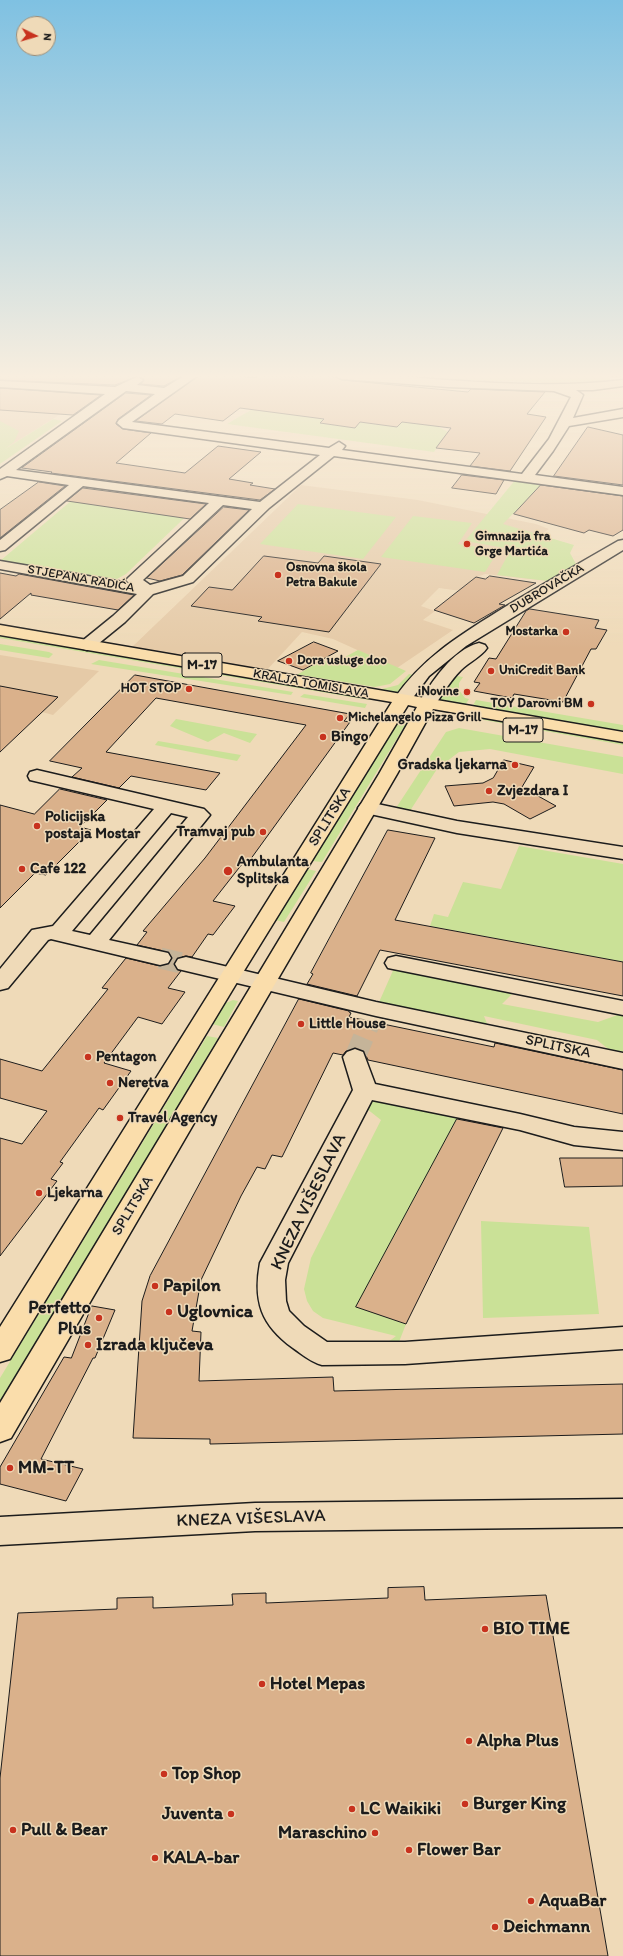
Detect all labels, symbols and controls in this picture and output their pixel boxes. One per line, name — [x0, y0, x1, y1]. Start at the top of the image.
north arrow — [16, 16, 56, 56]
text: N — [41, 33, 54, 41]
place label: Gimnazija fra Grge Martića — [475, 529, 550, 560]
marker: Gimnazija fra Grge Martića — [462, 539, 472, 549]
place label: Osnovna škola Petra Bakule — [286, 560, 367, 591]
street label: DUBROVAČKA — [507, 561, 587, 617]
street label: STJEPANA RADIĆA — [26, 562, 136, 596]
marker: Osnovna škola Petra Bakule — [273, 570, 283, 580]
place label: Mostarka — [505, 624, 558, 640]
marker: Mostarka — [561, 627, 571, 637]
road number: M-17 — [182, 653, 222, 677]
place label: Dora usluge doo — [297, 653, 387, 669]
marker: Dora usluge doo — [284, 656, 294, 666]
place label: UniCredit Bank — [499, 663, 585, 679]
street label: KRALJA TOMISLAVA — [252, 666, 370, 702]
marker: UniCredit Bank — [486, 666, 496, 676]
place label: HOT STOP — [121, 681, 181, 697]
marker: HOT STOP — [184, 684, 194, 694]
place label: iNovine — [418, 684, 459, 700]
marker: iNovine — [462, 687, 472, 697]
place label: TOY Darovni BM — [490, 696, 583, 712]
marker: TOY Darovni BM — [586, 699, 596, 709]
place label: Michelangelo Pizza Grill — [348, 710, 481, 726]
marker: Michelangelo Pizza Grill — [335, 713, 345, 723]
road number: M-17 — [503, 718, 543, 742]
place label: Bingo — [331, 728, 368, 746]
marker: Bingo — [318, 732, 328, 742]
place label: Gradska ljekarna — [398, 756, 507, 774]
marker: Gradska ljekarna — [510, 760, 520, 770]
place label: Zvjezdara I — [497, 782, 568, 800]
street label: SPLITSKA — [305, 784, 355, 850]
marker: Zvjezdara I — [484, 786, 494, 796]
place label: Policijska postaja Mostar — [45, 808, 140, 843]
marker: Policijska postaja Mostar — [32, 821, 42, 831]
place label: Tramvaj pub — [176, 823, 255, 841]
marker: Tramvaj pub — [258, 827, 268, 837]
place label: Ambulanta Splitska — [237, 853, 309, 888]
place label: Cafe 122 — [30, 860, 86, 878]
marker: Cafe 122 — [17, 864, 27, 874]
marker: Ambulanta Splitska — [222, 865, 234, 877]
place label: Little House — [309, 1015, 386, 1033]
marker: Little House — [296, 1019, 306, 1029]
street label: SPLITSKA — [524, 1031, 592, 1063]
place label: Pentagon — [96, 1048, 157, 1066]
marker: Pentagon — [83, 1052, 93, 1062]
place label: Neretva — [118, 1074, 169, 1092]
marker: Neretva — [105, 1078, 115, 1088]
place label: Travel Agency — [128, 1109, 217, 1127]
marker: Travel Agency — [115, 1113, 125, 1123]
street label: KNEZA VIŠESLAVA — [267, 1130, 351, 1274]
street label: SPLITSKA — [108, 1173, 158, 1239]
place label: Ljekarna — [47, 1184, 103, 1202]
marker: Ljekarna — [34, 1188, 44, 1198]
place label: Papilon — [163, 1275, 221, 1297]
marker: Papilon — [150, 1281, 160, 1291]
place label: Perfetto Plus — [28, 1297, 91, 1340]
place label: Uglovnica — [177, 1301, 253, 1323]
marker: Uglovnica — [164, 1307, 174, 1317]
marker: Perfetto Plus — [94, 1313, 104, 1323]
place label: Izrada ključeva — [96, 1334, 213, 1356]
marker: Izrada ključeva — [83, 1340, 93, 1350]
place label: MM-TT — [18, 1457, 74, 1479]
marker: MM-TT — [5, 1463, 15, 1473]
street label: KNEZA VIŠESLAVA — [176, 1506, 326, 1532]
place label: BIO TIME — [493, 1618, 570, 1640]
marker: BIO TIME — [480, 1624, 490, 1634]
place label: Hotel Mepas — [270, 1673, 365, 1695]
marker: Hotel Mepas — [257, 1679, 267, 1689]
place label: Alpha Plus — [477, 1730, 559, 1752]
marker: Alpha Plus — [464, 1736, 474, 1746]
place label: Top Shop — [172, 1763, 241, 1785]
marker: Top Shop — [159, 1769, 169, 1779]
place label: Burger King — [473, 1793, 566, 1815]
place label: LC Waikiki — [360, 1798, 441, 1820]
marker: Burger King — [460, 1799, 470, 1809]
place label: Juventa — [162, 1803, 223, 1825]
marker: LC Waikiki — [347, 1804, 357, 1814]
marker: Juventa — [226, 1809, 236, 1819]
place label: Pull & Bear — [21, 1819, 107, 1841]
place label: Maraschino — [278, 1822, 367, 1844]
marker: Pull & Bear — [8, 1825, 18, 1835]
marker: Maraschino — [370, 1828, 380, 1838]
place label: Flower Bar — [417, 1839, 501, 1861]
marker: Flower Bar — [404, 1845, 414, 1855]
place label: KALA-bar — [163, 1847, 239, 1869]
marker: KALA-bar — [150, 1853, 160, 1863]
place label: AquaBar — [539, 1890, 606, 1912]
marker: AquaBar — [526, 1896, 536, 1906]
place label: Deichmann — [503, 1916, 590, 1938]
marker: Deichmann — [490, 1922, 500, 1932]

